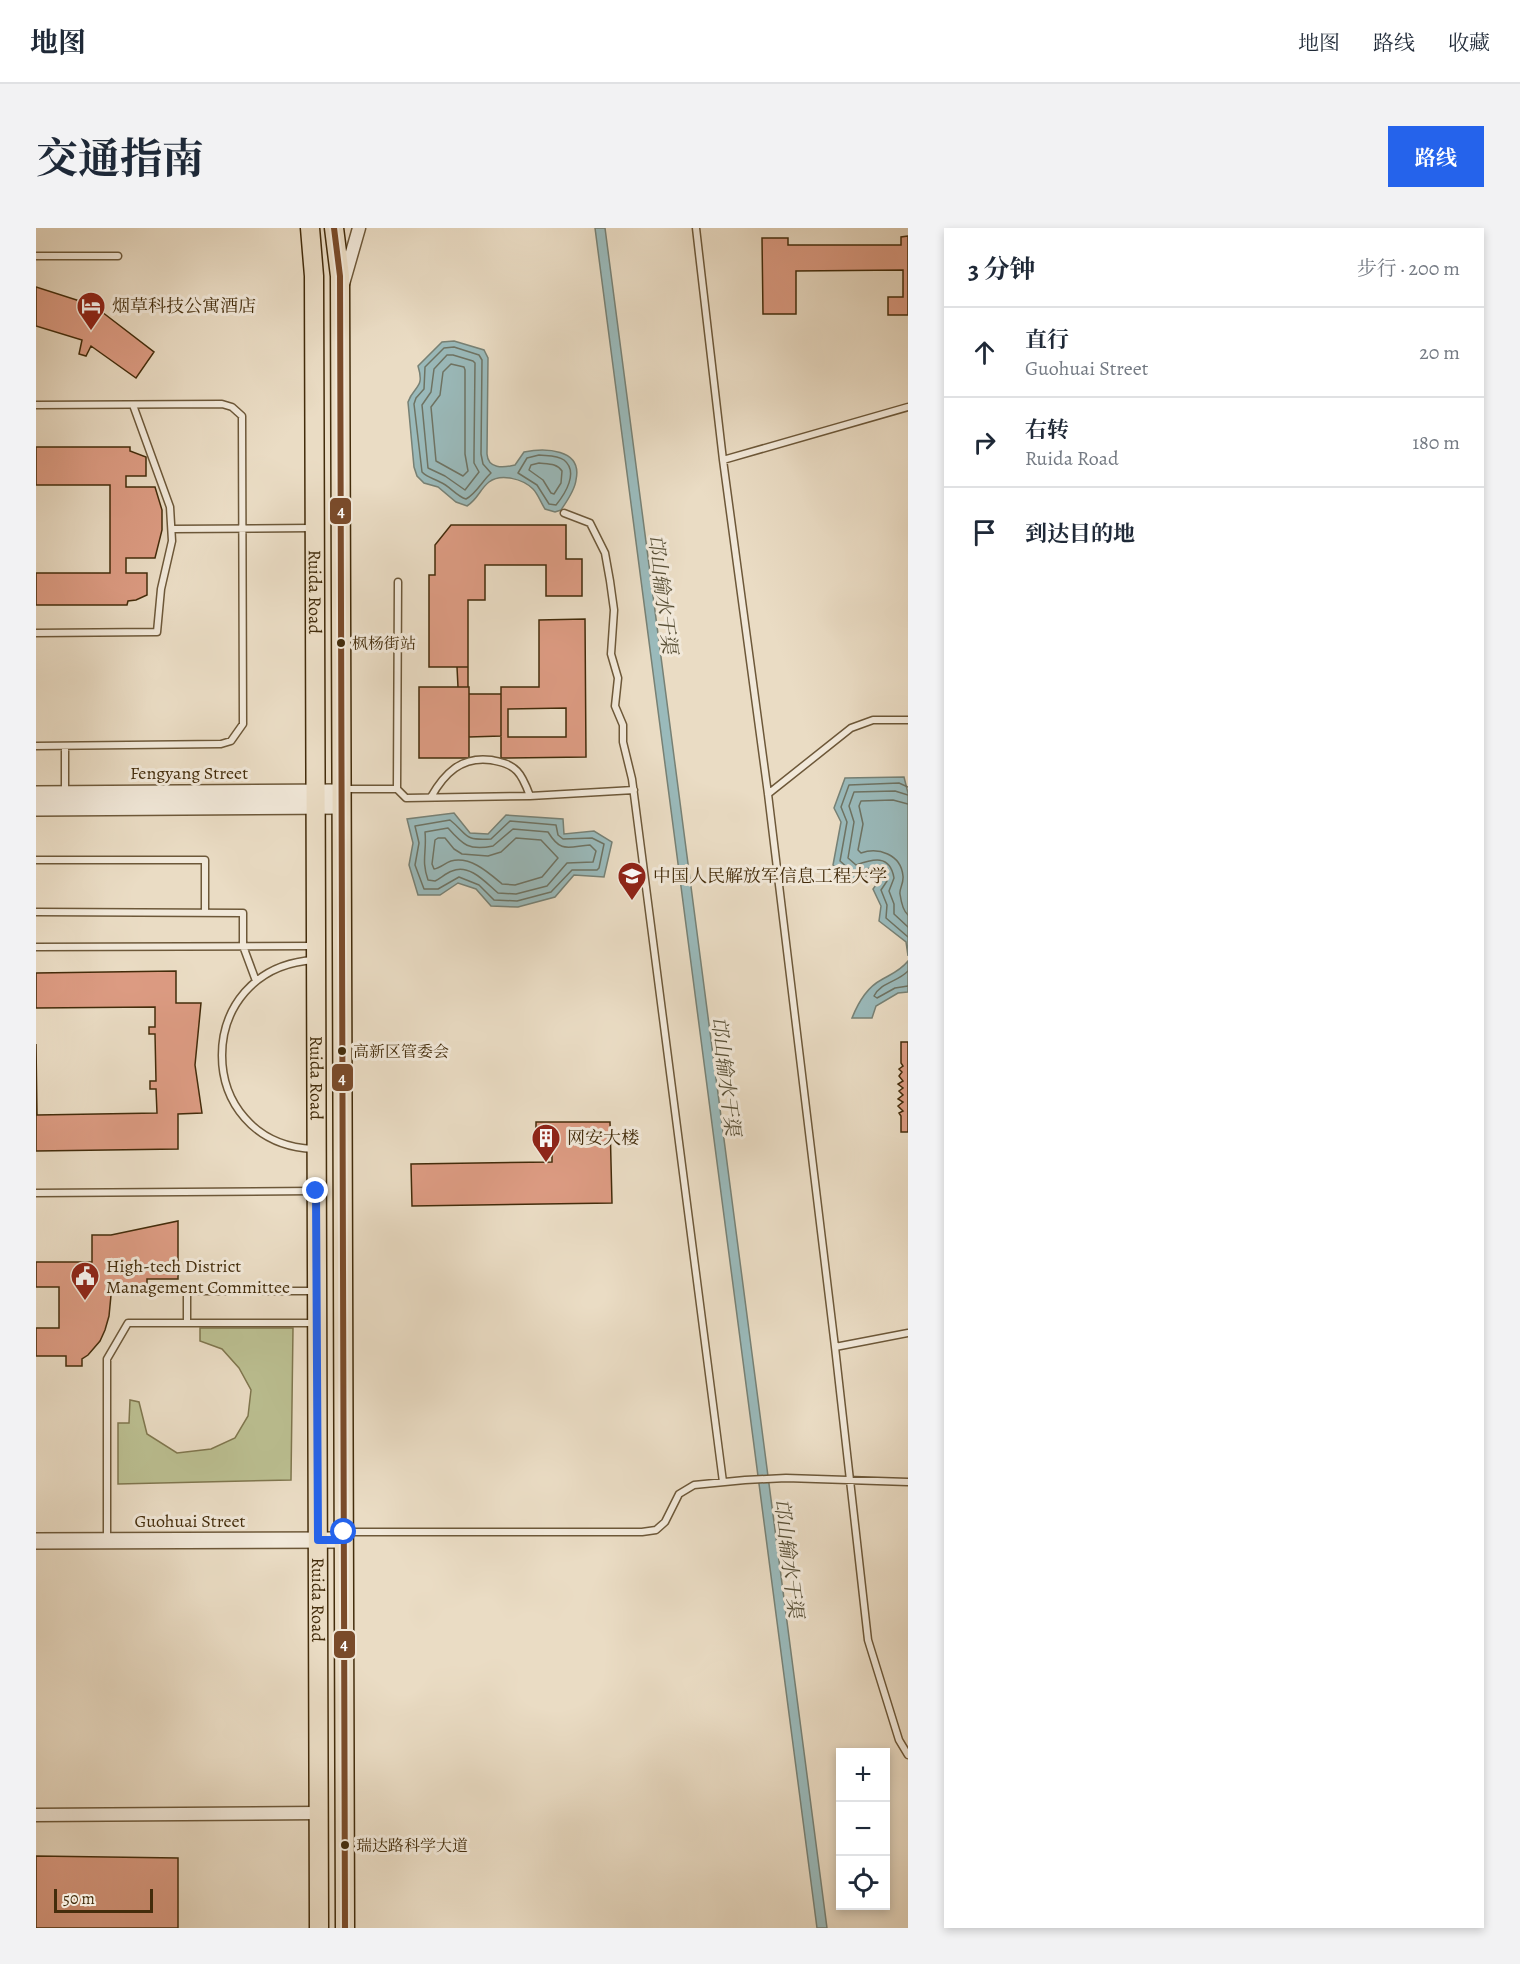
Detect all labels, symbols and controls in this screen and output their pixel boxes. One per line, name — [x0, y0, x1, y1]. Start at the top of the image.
text: 地图 — [30, 24, 86, 62]
text: 地图 — [1298, 29, 1340, 57]
text: 路线 — [1373, 29, 1415, 57]
text: 收藏 — [1448, 29, 1490, 57]
button: 路线 — [1388, 126, 1484, 187]
text: 交通指南 — [36, 130, 204, 187]
text: 3 分钟 — [968, 252, 1036, 287]
text: 步行 · 200 m — [1357, 255, 1460, 282]
hotel icon: 烟草科技公寓酒店 — [75, 290, 107, 332]
place label: 烟草科技公寓酒店 — [112, 294, 256, 318]
text: 直行 — [1025, 325, 1069, 355]
icon: ahead — [968, 336, 1001, 369]
text: 20 m — [1419, 339, 1460, 366]
text: Guohuai Street — [1025, 355, 1148, 382]
text: 右转 — [1025, 415, 1069, 445]
icon: right — [968, 426, 1001, 459]
text: 180 m — [1412, 429, 1460, 456]
text: Ruida Road — [1025, 445, 1119, 472]
line badge: 4 — [329, 497, 352, 525]
text: 4 — [337, 501, 345, 523]
icon: arrive — [968, 516, 1001, 549]
text: 到达目的地 — [1025, 519, 1135, 549]
water label: 邙山输水干渠 — [642, 533, 684, 658]
street label: Ruida Road — [303, 550, 327, 634]
place label: 枫杨街站 — [352, 633, 416, 655]
marker: 枫杨街站 — [335, 637, 347, 649]
street label: Fengyang Street — [130, 761, 248, 785]
school or university icon: 中国人民解放军信息工程大学 — [616, 860, 648, 902]
place label: 中国人民解放军信息工程大学 — [653, 864, 887, 888]
water label: 邙山输水干渠 — [705, 1015, 747, 1140]
street label: Ruida Road — [304, 1036, 329, 1120]
place label: 高新区管委会 — [353, 1041, 449, 1063]
marker: 高新区管委会 — [336, 1045, 348, 1057]
line badge: 4 — [331, 1063, 354, 1092]
text: 4 — [338, 1068, 346, 1090]
building icon: 网安大楼 — [530, 1122, 562, 1164]
place label: 网安大楼 — [567, 1126, 639, 1150]
route end — [302, 1177, 328, 1203]
place label: High-tech District Management Committee — [106, 1254, 290, 1299]
public building icon: High-tech District Management Committee — [69, 1260, 101, 1302]
water label: 邙山输水干渠 — [768, 1497, 810, 1622]
street label: Guohuai Street — [135, 1509, 246, 1533]
route start — [330, 1518, 356, 1544]
street label: Ruida Road — [306, 1558, 330, 1642]
line badge: 4 — [333, 1630, 356, 1659]
text: 4 — [340, 1634, 348, 1656]
map controls — [836, 1748, 890, 1910]
button: + — [836, 1748, 890, 1802]
button: − — [836, 1802, 890, 1856]
place label: 瑞达路科学大道 — [356, 1835, 468, 1857]
marker: 瑞达路科学大道 — [339, 1839, 351, 1851]
button: locate — [836, 1856, 890, 1910]
scale bar — [54, 1886, 153, 1914]
text: 50 m — [63, 1888, 95, 1910]

